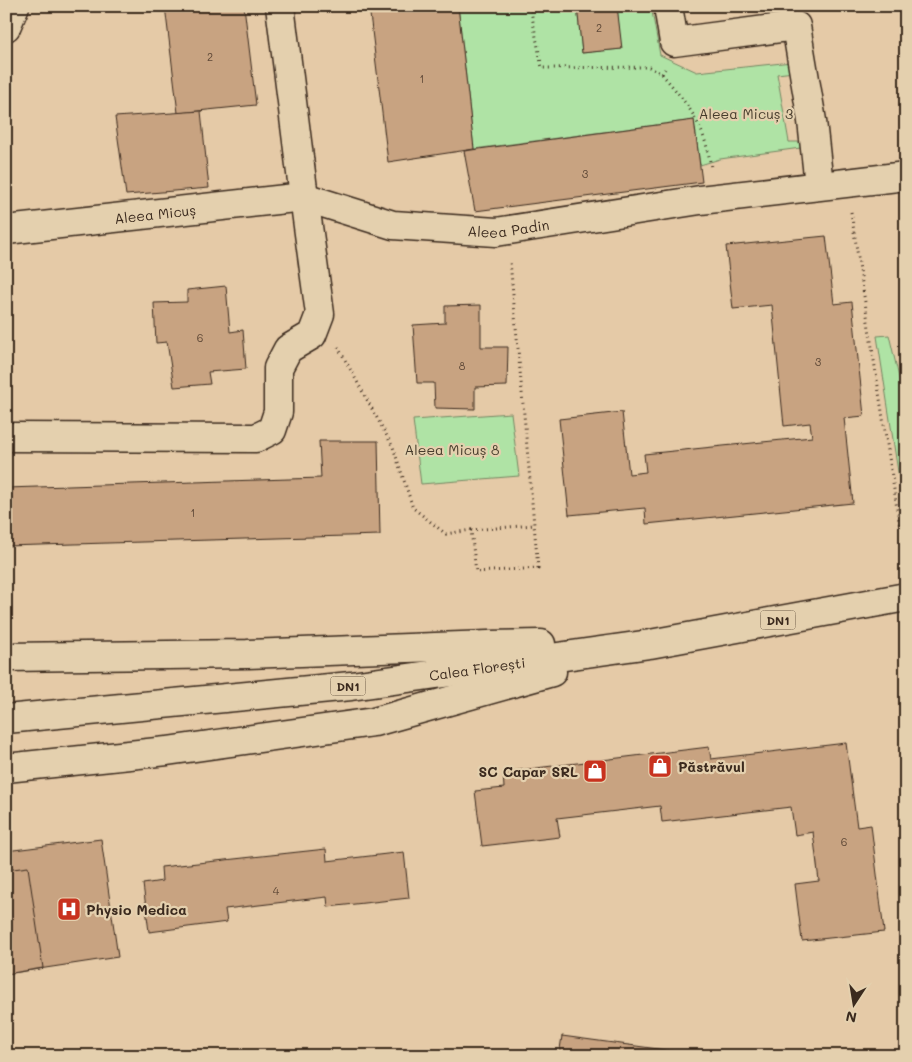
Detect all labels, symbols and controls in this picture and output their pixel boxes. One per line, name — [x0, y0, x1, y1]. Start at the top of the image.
house number: 2 — [596, 20, 602, 35]
house number: 2 — [207, 49, 213, 64]
house number: 1 — [420, 71, 424, 86]
park label: Aleea Micuș 3 — [699, 104, 793, 123]
house number: 3 — [582, 166, 589, 181]
street label: Aleea Micuș — [113, 200, 197, 227]
street label: Aleea Padin — [467, 214, 550, 242]
house number: 6 — [197, 330, 203, 345]
house number: 3 — [815, 354, 822, 369]
house number: 8 — [459, 358, 466, 373]
park label: Aleea Micuș 8 — [405, 440, 499, 459]
house number: 1 — [191, 505, 195, 520]
road number: DN1 — [760, 610, 796, 630]
street label: Calea Florești — [428, 652, 526, 684]
road number: DN1 — [330, 676, 366, 696]
shop icon: Păstrăvul — [647, 753, 673, 779]
place label: Păstrăvul — [678, 757, 745, 776]
shop icon: SC Capar SRL — [582, 758, 608, 784]
place label: SC Capar SRL — [479, 762, 578, 781]
house number: 6 — [841, 834, 847, 849]
house number: 4 — [273, 883, 280, 898]
hospital icon: Physio Medica — [56, 896, 82, 922]
place label: Physio Medica — [86, 900, 187, 919]
north arrow — [830, 980, 880, 1030]
text: N — [844, 1007, 858, 1028]

